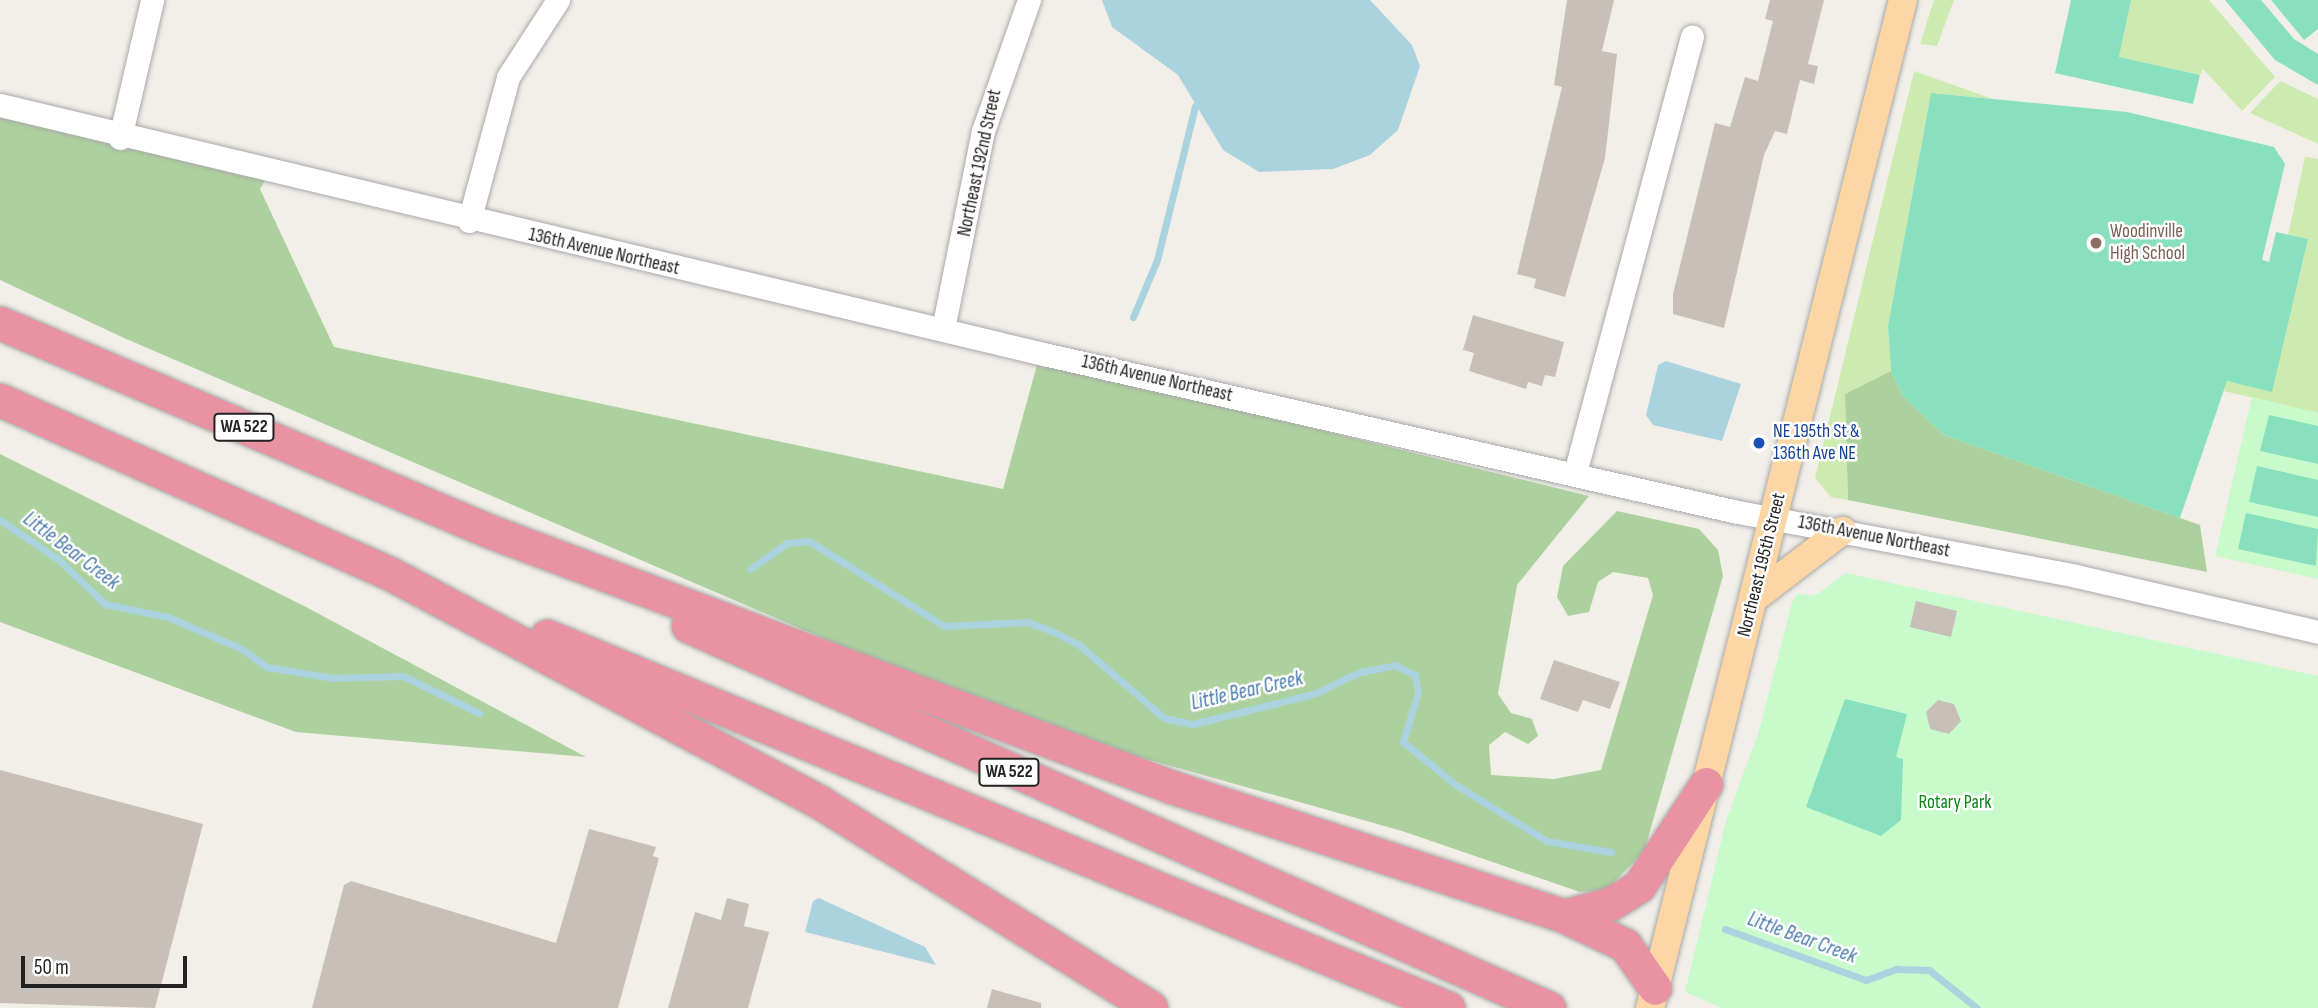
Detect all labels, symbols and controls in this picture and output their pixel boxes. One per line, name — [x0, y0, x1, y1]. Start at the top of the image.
street label: Northeast 192nd Street — [953, 87, 1007, 239]
place label: Woodinville High School — [2110, 221, 2185, 265]
street label: 136th Avenue Northeast — [526, 224, 682, 280]
marker: Woodinville High School — [2088, 235, 2104, 251]
street label: 136th Avenue Northeast — [1079, 351, 1235, 407]
road number: WA 522 — [212, 412, 276, 442]
place label: NE 195th St & 136th Ave NE — [1773, 421, 1860, 465]
marker: NE 195th St & 136th Ave NE — [1751, 435, 1767, 451]
street label: Northeast 195th Street — [1733, 491, 1791, 639]
water label: Little Bear Creek — [18, 507, 124, 595]
street label: 136th Avenue Northeast — [1796, 511, 1952, 563]
water label: Little Bear Creek — [1189, 666, 1305, 716]
road number: WA 522 — [978, 758, 1040, 786]
park label: Rotary Park — [1918, 792, 1992, 814]
water label: Little Bear Creek — [1744, 907, 1860, 969]
scale bar — [24, 942, 191, 986]
text: 50 m — [34, 955, 69, 980]

